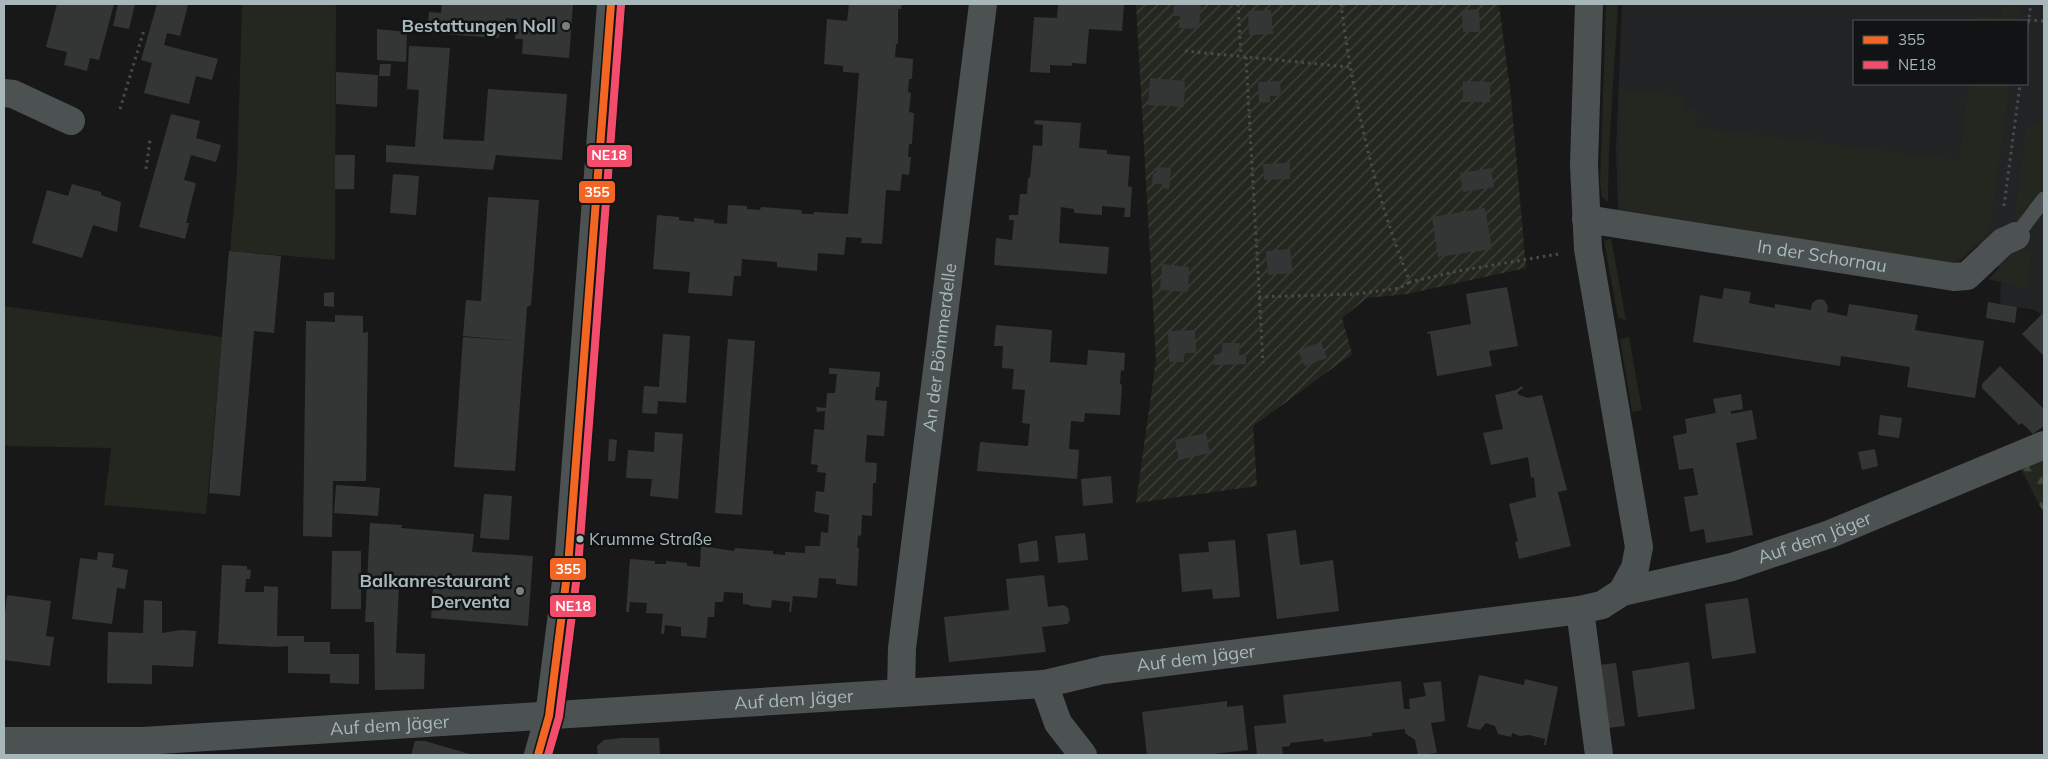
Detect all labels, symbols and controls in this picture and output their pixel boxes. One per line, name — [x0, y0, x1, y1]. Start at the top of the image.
place label: Bestattungen Noll — [402, 14, 556, 37]
marker: Bestattungen Noll — [560, 20, 572, 32]
legend — [1853, 20, 2028, 85]
text: 355 — [1898, 30, 1925, 49]
text: NE18 — [1898, 55, 1936, 74]
line badge: NE18 — [586, 144, 633, 168]
text: NE18 — [591, 146, 627, 164]
line badge: 355 — [578, 180, 616, 204]
text: 355 — [584, 183, 610, 201]
street label: In der Schornau — [1756, 234, 1889, 277]
street label: An der Bömmerdelle — [917, 262, 961, 433]
street label: Auf dem Jäger — [1755, 506, 1875, 569]
place label: Krumme Straße — [589, 528, 712, 549]
marker: Krumme Straße — [575, 534, 585, 544]
line badge: 355 — [549, 557, 587, 581]
text: 355 — [555, 560, 581, 578]
place label: Balkanrestaurant Derventa — [360, 569, 510, 613]
marker: Balkanrestaurant Derventa — [514, 585, 526, 597]
line badge: NE18 — [549, 594, 597, 618]
text: NE18 — [555, 597, 591, 615]
street label: Auf dem Jäger — [1135, 639, 1257, 677]
street label: Auf dem Jäger — [733, 684, 854, 715]
street label: Auf dem Jäger — [329, 710, 450, 740]

